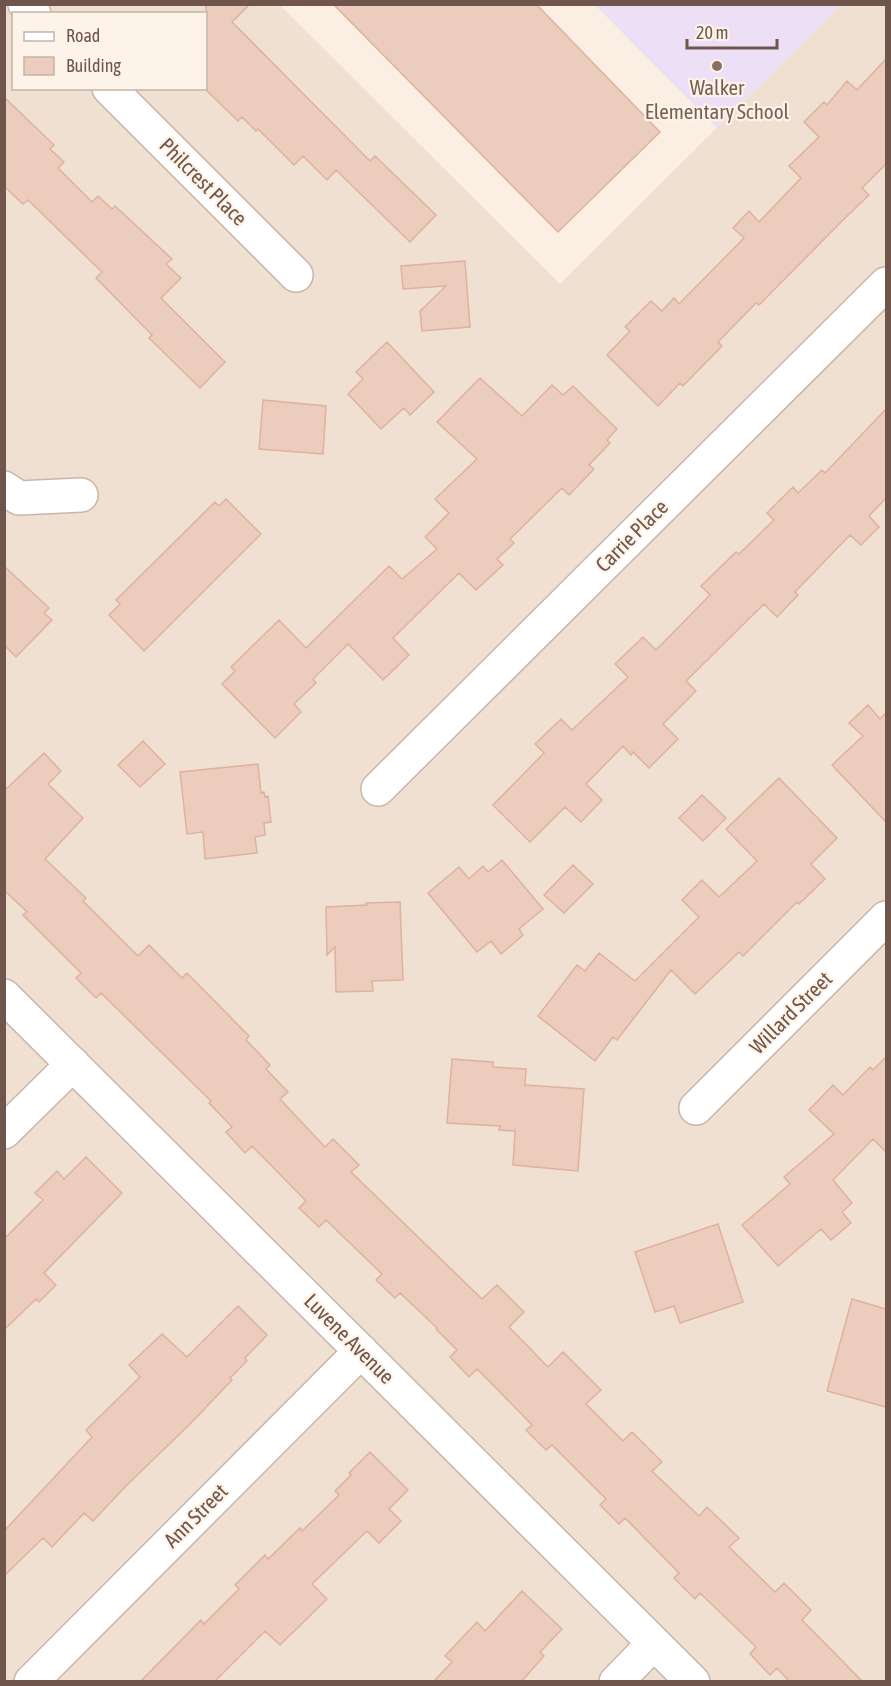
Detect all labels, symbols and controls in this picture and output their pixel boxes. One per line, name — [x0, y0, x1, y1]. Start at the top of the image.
legend — [12, 12, 207, 90]
scale bar — [687, 12, 777, 50]
text: 20 m — [696, 22, 728, 43]
text: Road — [66, 25, 100, 46]
text: Building — [66, 55, 121, 76]
marker: Walker Elementary School — [710, 59, 724, 73]
place label: Walker Elementary School — [645, 75, 790, 123]
street label: Philcrest Place — [155, 133, 252, 230]
street label: Carrie Place — [590, 494, 672, 576]
street label: Willard Street — [744, 966, 836, 1058]
street label: Luvene Avenue — [300, 1288, 400, 1388]
street label: Ann Street — [159, 1479, 232, 1552]

